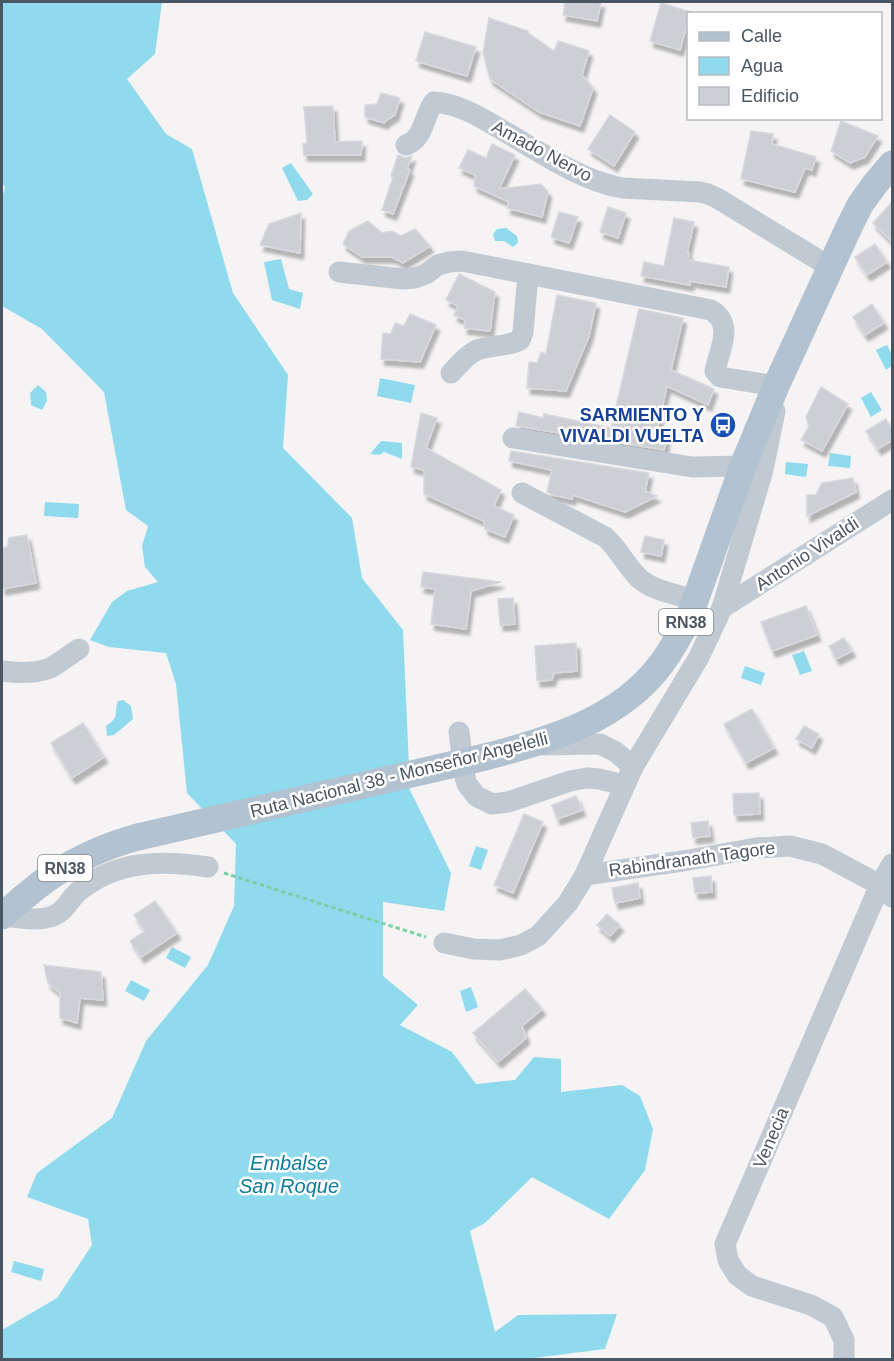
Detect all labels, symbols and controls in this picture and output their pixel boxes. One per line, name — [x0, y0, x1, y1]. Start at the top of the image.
legend — [687, 12, 882, 120]
text: Calle — [741, 26, 782, 46]
text: Agua — [741, 56, 784, 76]
text: Edificio — [741, 86, 799, 106]
street label: Amado Nervo — [489, 116, 595, 186]
place label: SARMIENTO Y VIVALDI VUELTA — [560, 405, 704, 446]
bus stop icon: SARMIENTO Y VIVALDI VUELTA — [708, 410, 738, 440]
street label: Antonio Vivaldi — [752, 513, 862, 595]
road number: RN38 — [659, 609, 713, 635]
street label: Ruta Nacional 38 - Monseñor Angelelli — [248, 728, 550, 822]
street label: Rabindranath Tagore — [608, 837, 776, 881]
road number: RN38 — [38, 855, 92, 881]
street label: Venecia — [749, 1104, 793, 1171]
water label: Embalse San Roque — [239, 1152, 339, 1197]

